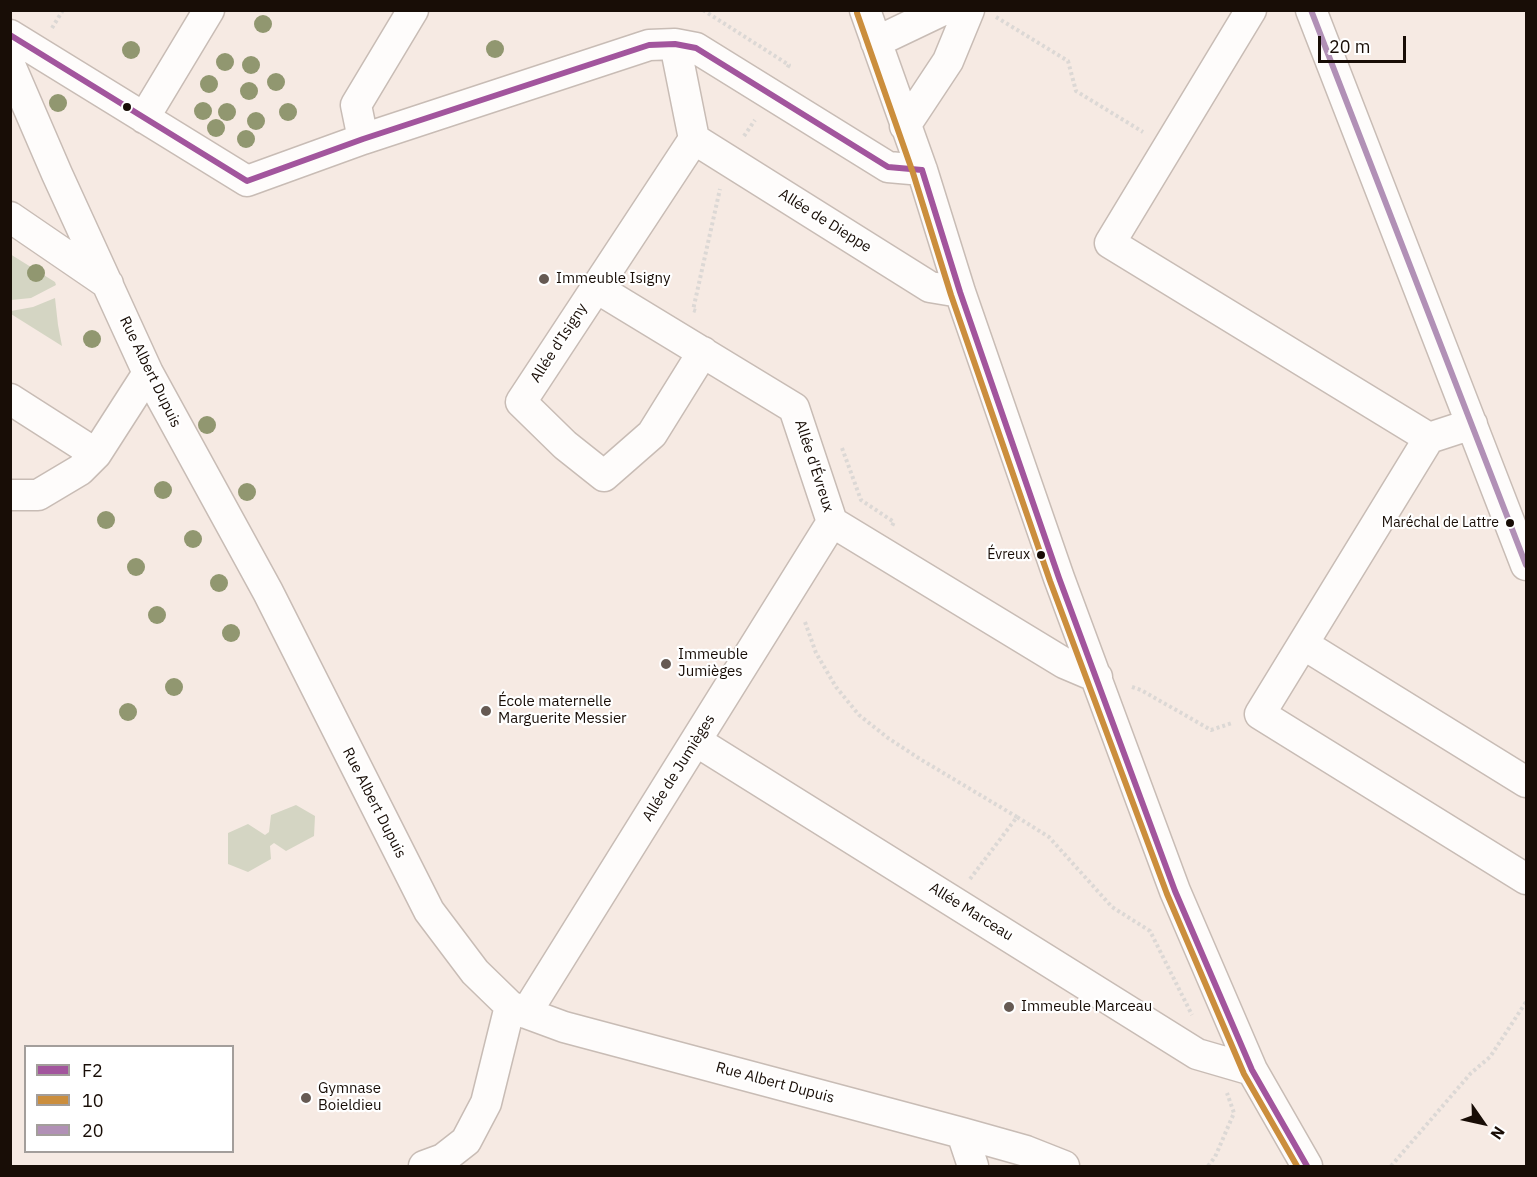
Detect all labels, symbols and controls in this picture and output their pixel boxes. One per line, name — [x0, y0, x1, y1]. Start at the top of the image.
scale bar — [1321, 24, 1410, 62]
text: 20 m — [1329, 35, 1371, 58]
unlabelled marker — [121, 101, 133, 113]
street label: Allée de Dieppe — [775, 185, 875, 257]
place label: Immeuble Isigny — [556, 270, 670, 288]
marker: Immeuble Isigny — [537, 272, 551, 286]
street label: Allée d'Isigny — [527, 300, 591, 386]
street label: Rue Albert Dupuis — [115, 313, 185, 431]
street label: Allée d'Évreux — [791, 418, 837, 514]
place label: Maréchal de Lattre — [1382, 515, 1499, 531]
marker: Maréchal de Lattre — [1504, 517, 1516, 529]
place label: Évreux — [987, 547, 1030, 563]
marker: Évreux — [1035, 549, 1047, 561]
place label: Immeuble Jumièges — [678, 646, 748, 681]
marker: Immeuble Jumièges — [659, 657, 673, 671]
place label: École maternelle Marguerite Messier — [498, 693, 627, 728]
marker: École maternelle Marguerite Messier — [479, 704, 493, 718]
street label: Allée de Jumièges — [639, 711, 719, 825]
street label: Rue Albert Dupuis — [338, 745, 410, 861]
street label: Allée Marceau — [926, 879, 1016, 945]
place label: Immeuble Marceau — [1021, 998, 1152, 1016]
marker: Immeuble Marceau — [1002, 1000, 1016, 1014]
legend — [24, 1045, 234, 1153]
text: F2 — [82, 1059, 103, 1082]
street label: Rue Albert Dupuis — [714, 1059, 836, 1107]
place label: Gymnase Boieldieu — [318, 1080, 381, 1115]
text: 10 — [82, 1089, 104, 1112]
marker: Gymnase Boieldieu — [299, 1091, 313, 1105]
north arrow — [1453, 1093, 1513, 1153]
text: 20 — [82, 1119, 104, 1142]
text: N — [1486, 1123, 1509, 1143]

